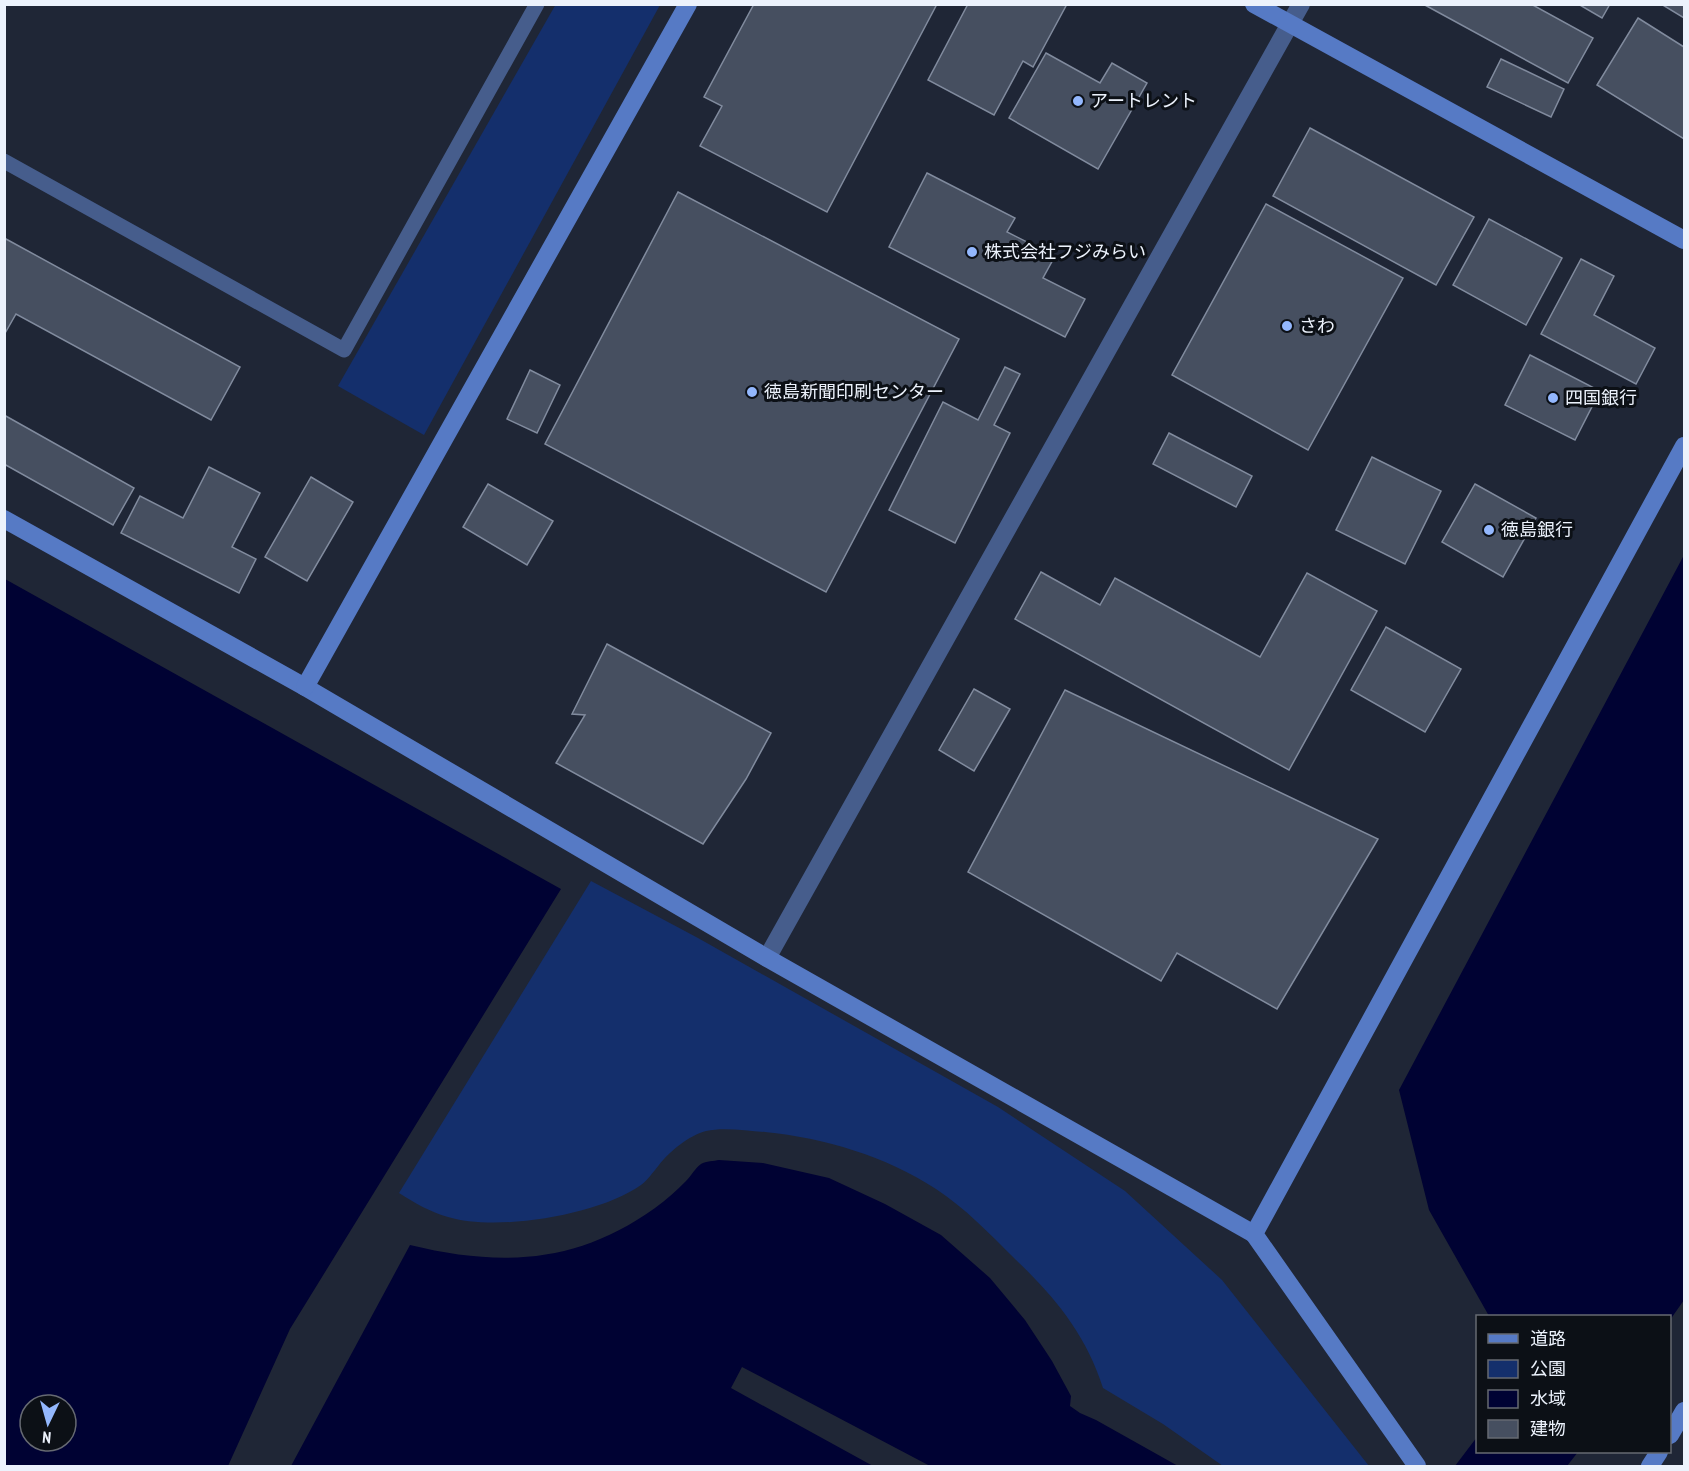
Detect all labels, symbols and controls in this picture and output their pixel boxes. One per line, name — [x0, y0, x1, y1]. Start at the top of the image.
place label: アートレント — [1090, 89, 1197, 112]
marker: アートレント — [1071, 94, 1085, 108]
place label: 株式会社フジみらい — [984, 240, 1146, 263]
marker: 株式会社フジみらい — [965, 245, 979, 259]
place label: さわ — [1299, 314, 1335, 337]
marker: さわ — [1280, 319, 1294, 333]
place label: 徳島新聞印刷センター — [764, 380, 944, 403]
marker: 徳島新聞印刷センター — [745, 385, 759, 399]
place label: 四国銀行 — [1565, 386, 1637, 409]
marker: 四国銀行 — [1546, 391, 1560, 405]
place label: 徳島銀行 — [1501, 518, 1573, 541]
marker: 徳島銀行 — [1482, 523, 1496, 537]
legend — [1476, 1315, 1671, 1453]
text: 道路 — [1530, 1327, 1566, 1350]
text: 公園 — [1530, 1357, 1566, 1380]
text: 水域 — [1530, 1387, 1566, 1410]
north arrow — [18, 1393, 78, 1453]
text: 建物 — [1530, 1417, 1566, 1440]
text: N — [42, 1428, 52, 1448]

